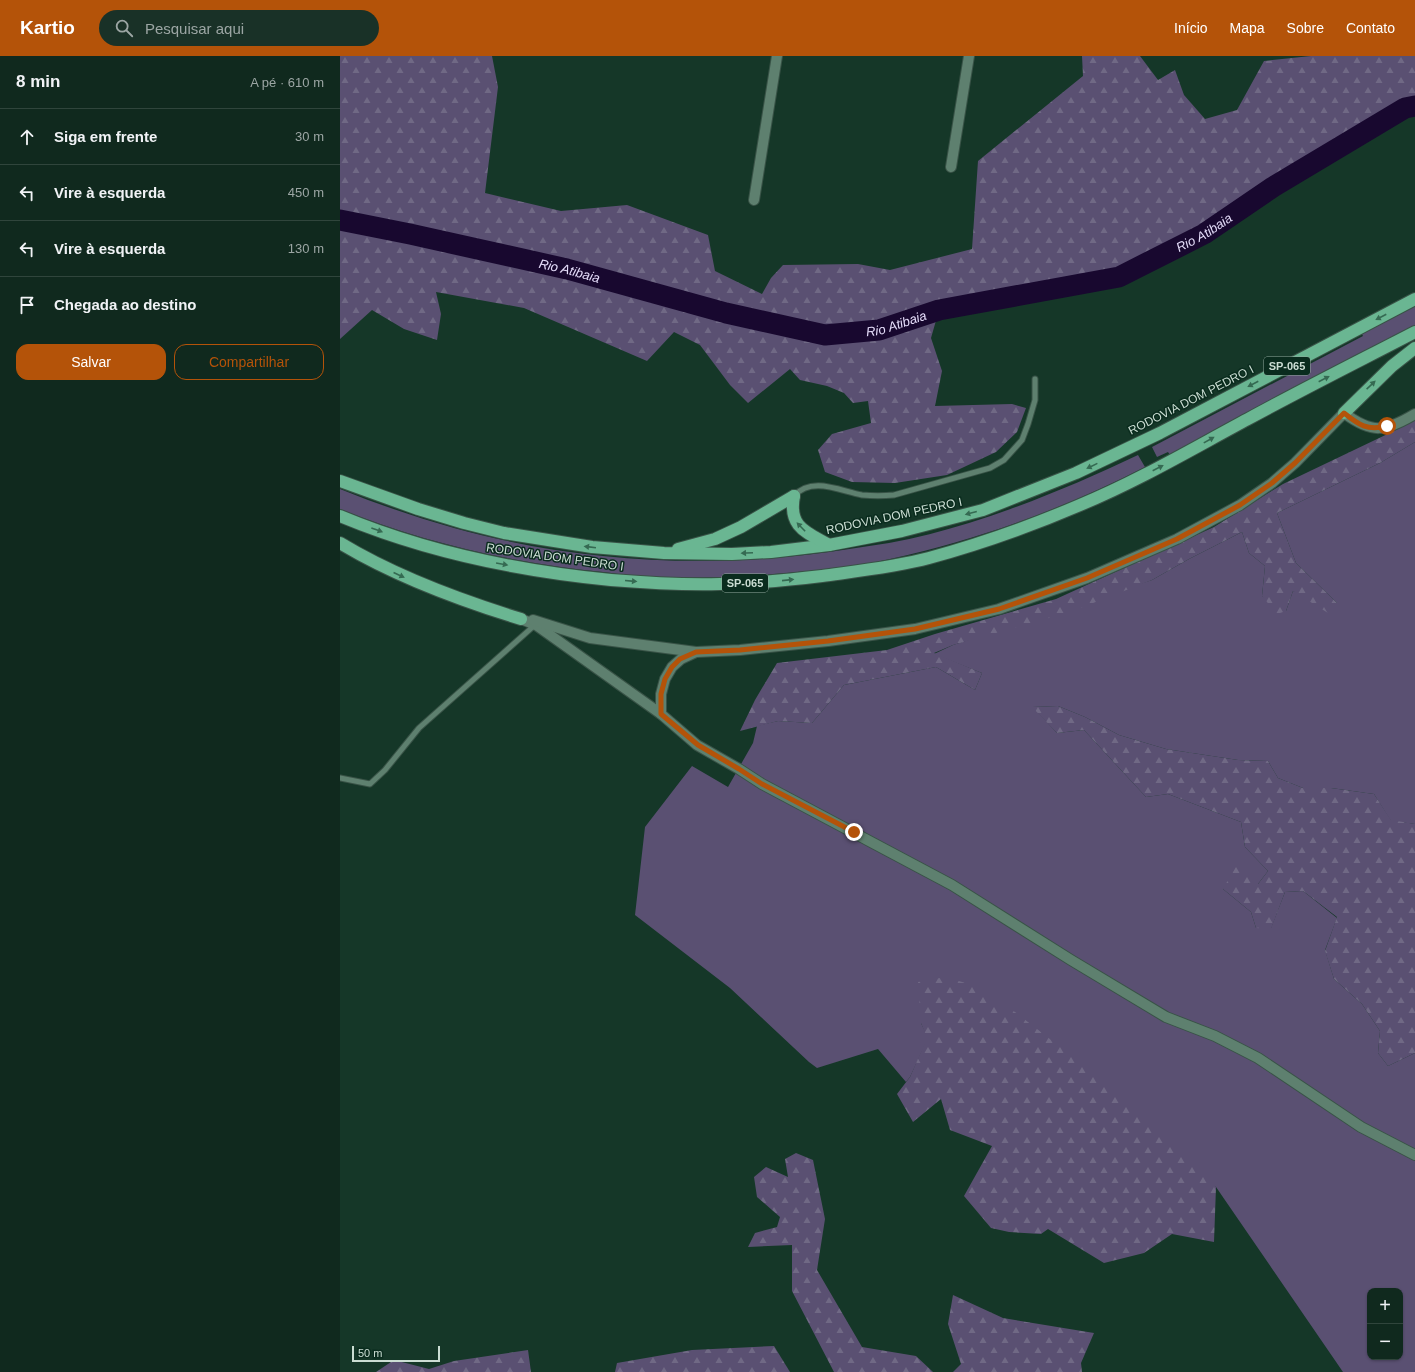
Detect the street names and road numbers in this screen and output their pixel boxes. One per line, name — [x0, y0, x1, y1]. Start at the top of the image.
road number: SP-065 — [1264, 357, 1310, 375]
street label: RODOVIA DOM PEDRO I — [1126, 362, 1256, 438]
street label: RODOVIA DOM PEDRO I — [825, 495, 963, 537]
street label: RODOVIA DOM PEDRO I — [485, 540, 625, 574]
road number: SP-065 — [722, 574, 768, 592]

